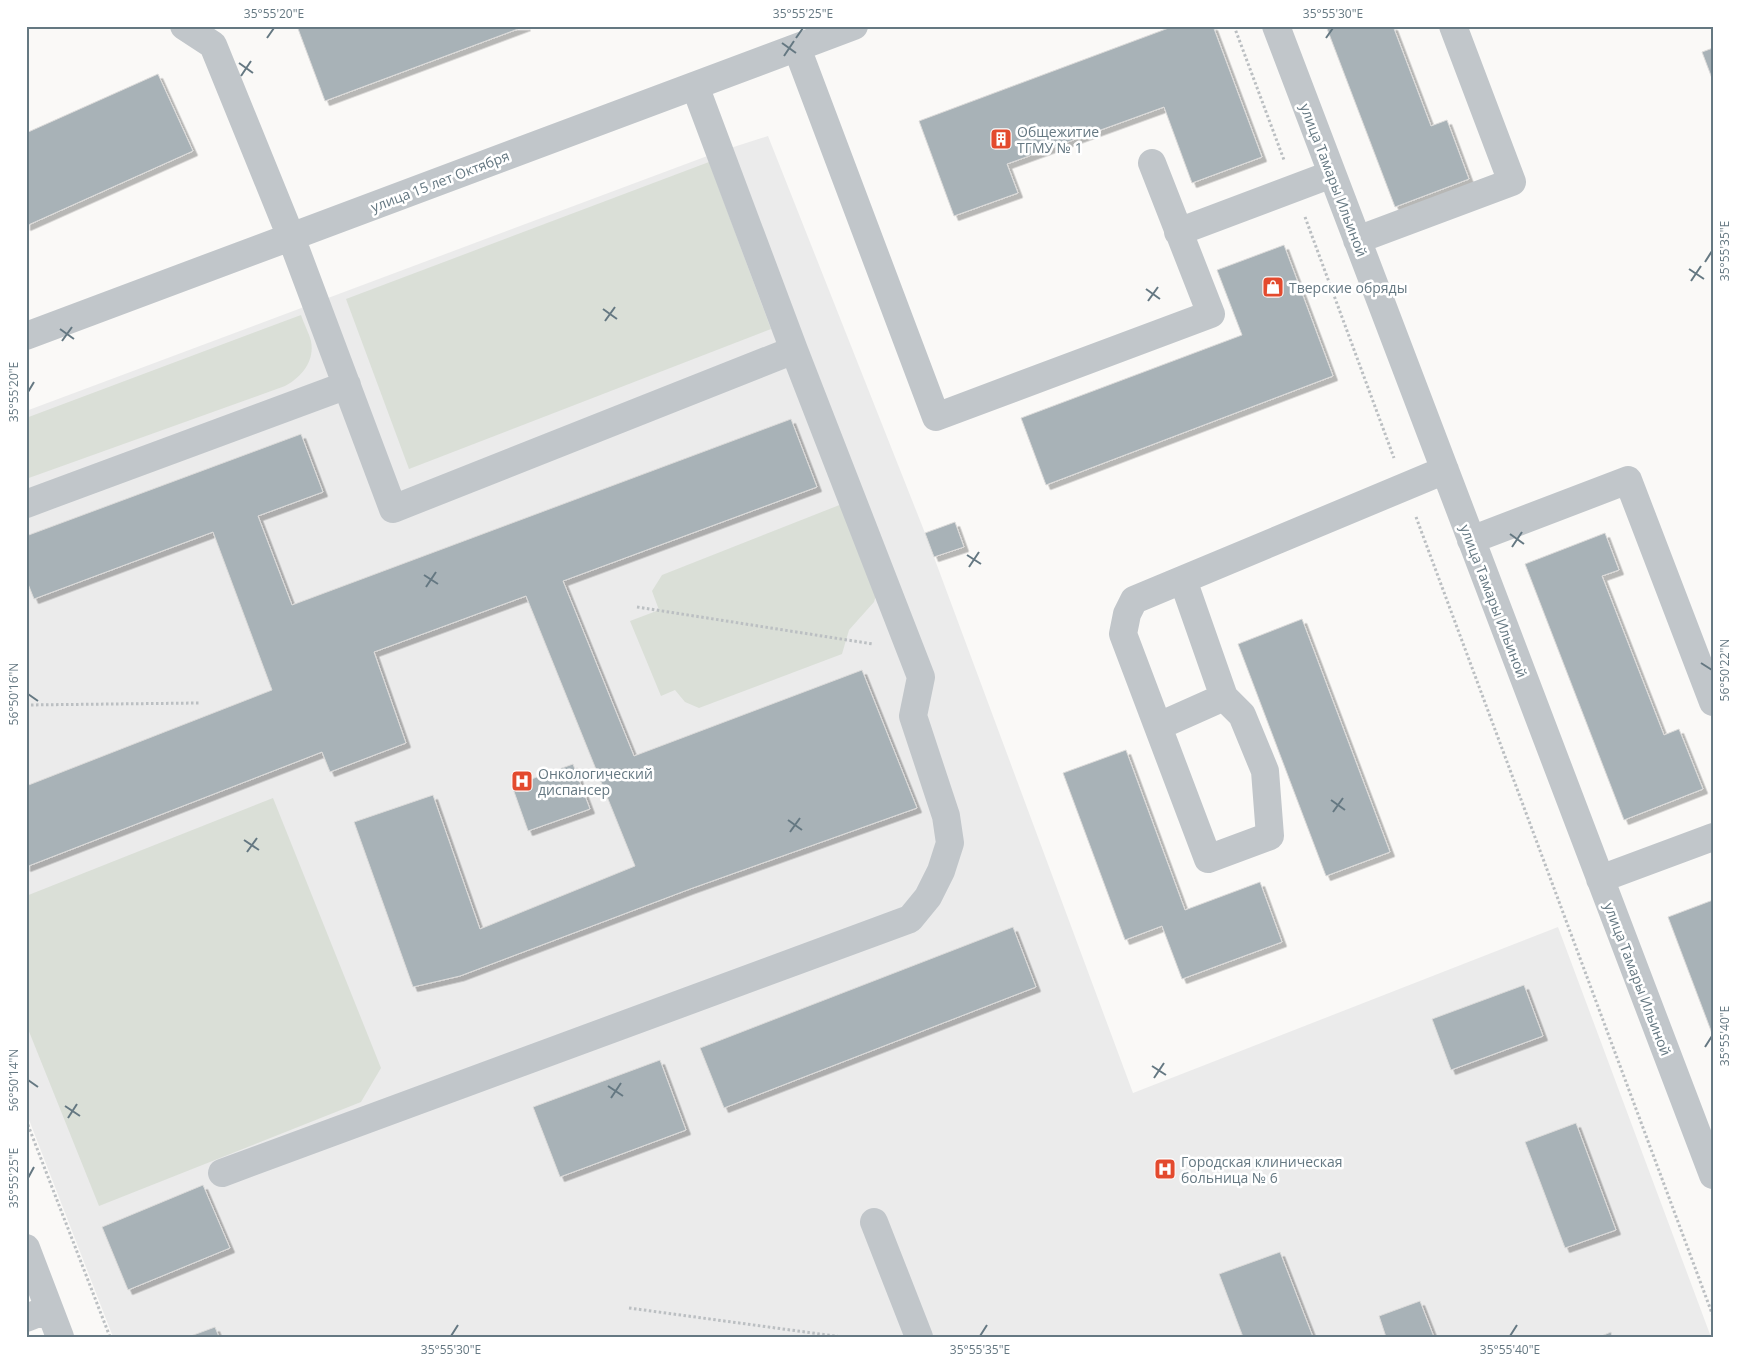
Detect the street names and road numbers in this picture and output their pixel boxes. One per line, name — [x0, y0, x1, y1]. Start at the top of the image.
street label: улица Тамары Ильиной — [1296, 101, 1372, 259]
street label: улица 15 лет Октября — [368, 146, 512, 216]
street label: улица Тамары Ильиной — [1456, 522, 1532, 680]
street label: улица Тамары Ильиной — [1600, 900, 1676, 1058]

